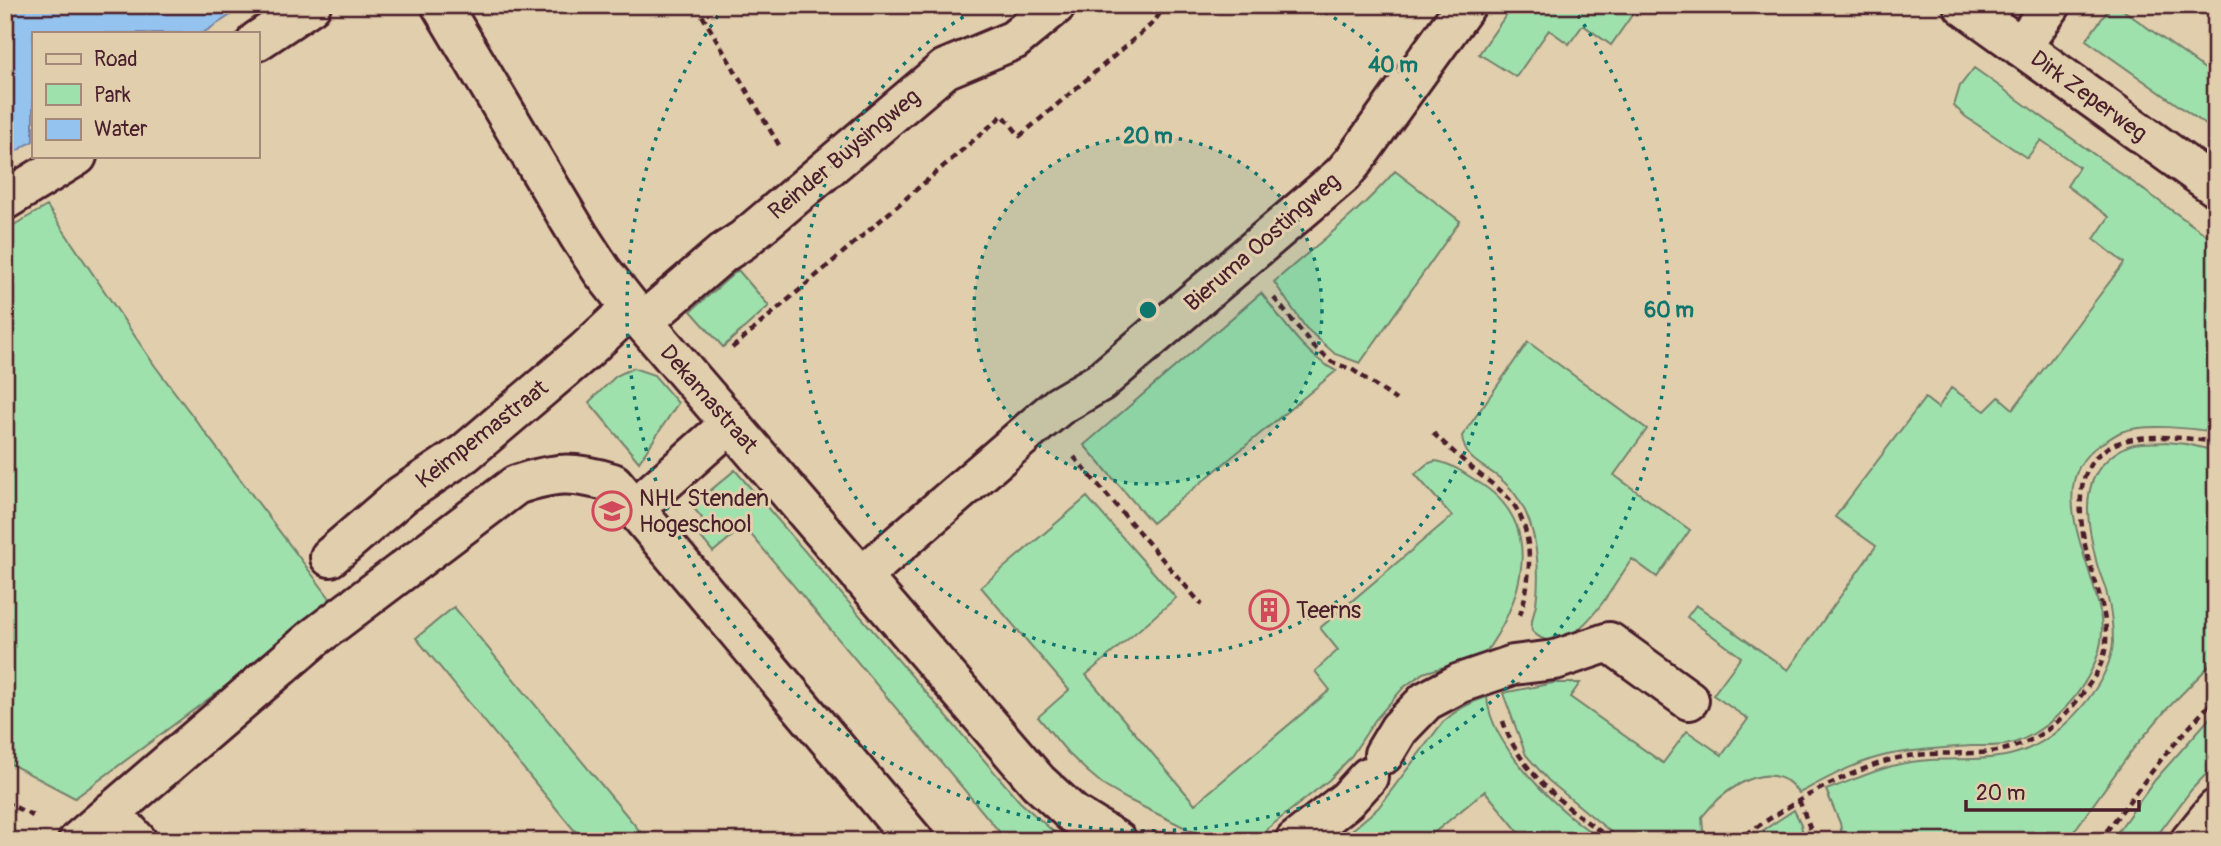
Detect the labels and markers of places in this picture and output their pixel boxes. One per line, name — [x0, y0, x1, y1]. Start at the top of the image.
centre of rings — [1136, 298, 1160, 322]
place label: NHL Stenden Hogeschool — [639, 484, 769, 539]
school or university icon: NHL Stenden Hogeschool — [591, 490, 633, 532]
building icon: Teerns — [1248, 589, 1290, 631]
place label: Teerns — [1296, 596, 1361, 625]

